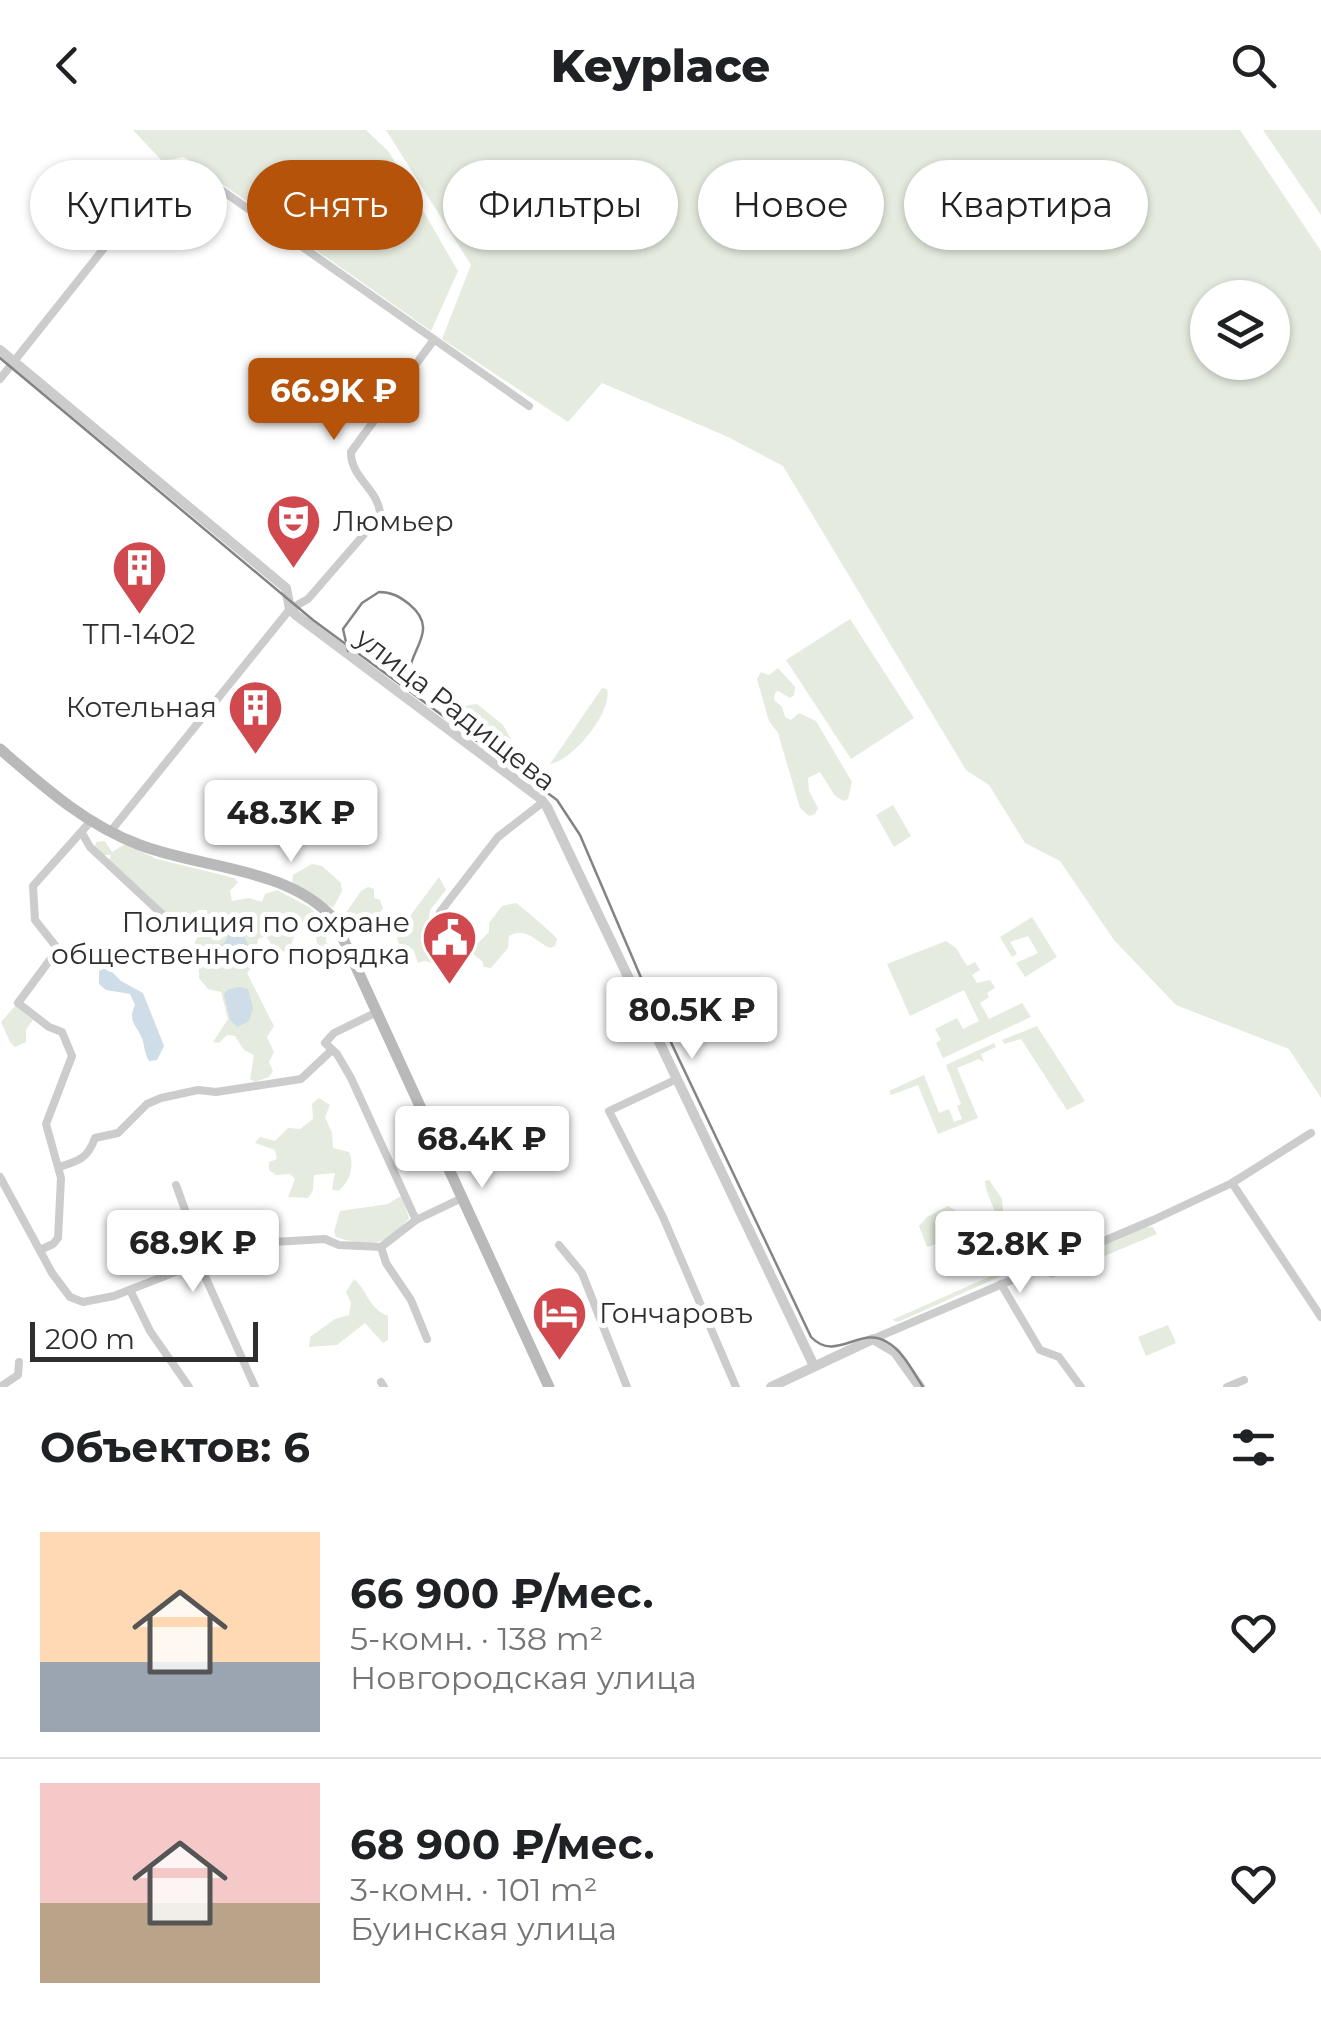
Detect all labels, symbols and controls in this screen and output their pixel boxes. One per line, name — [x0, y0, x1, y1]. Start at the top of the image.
icon: back — [40, 38, 95, 93]
text: Keyplace — [551, 38, 770, 93]
icon: search — [1226, 38, 1281, 93]
chip: Купить — [30, 160, 227, 250]
chip: Снять — [247, 160, 423, 250]
chip: Фильтры — [443, 160, 678, 250]
chip: Новое — [698, 160, 884, 250]
chip: Квартира — [904, 160, 1148, 250]
map controls — [1190, 280, 1290, 380]
button: layers — [1190, 280, 1290, 380]
pin: 66.9K ₽ — [242, 358, 426, 443]
text: 66.9K ₽ — [270, 371, 398, 410]
theatre icon: Люмьер — [264, 491, 324, 570]
place label: Люмьер — [333, 504, 454, 538]
building icon: ТП-1402 — [109, 538, 169, 617]
place label: ТП-1402 — [83, 617, 195, 651]
street label: улица Радищева — [348, 620, 563, 798]
building icon: Котельная — [226, 677, 286, 756]
place label: Котельная — [66, 690, 217, 724]
pin: 48.3K ₽ — [199, 780, 383, 865]
text: 48.3K ₽ — [226, 793, 356, 832]
place label: Полиция по охране общественного порядка — [51, 905, 410, 971]
public building icon: Полиция по охране общественного порядка — [419, 908, 479, 987]
pin: 80.5K ₽ — [600, 977, 784, 1062]
text: 80.5K ₽ — [628, 990, 756, 1029]
pin: 68.4K ₽ — [390, 1106, 574, 1191]
text: 68.4K ₽ — [417, 1119, 547, 1158]
pin: 68.9K ₽ — [101, 1210, 285, 1295]
pin: 32.8K ₽ — [928, 1211, 1112, 1296]
text: 68.9K ₽ — [129, 1223, 257, 1262]
text: 32.8K ₽ — [957, 1224, 1083, 1263]
hotel icon: Гончаровъ — [530, 1283, 590, 1362]
place label: Гончаровъ — [599, 1296, 753, 1330]
scale bar — [30, 1317, 258, 1362]
text: 200 m — [45, 1322, 135, 1356]
icon: filters — [1226, 1420, 1281, 1475]
text: Объектов: 6 — [40, 1421, 310, 1473]
text: 66 900 ₽/мес. — [350, 1567, 654, 1619]
icon: home — [120, 1572, 240, 1692]
icon: heart — [1226, 1605, 1281, 1660]
text: 5-комн. · 138 m² — [350, 1619, 603, 1658]
text: Новгородская улица — [350, 1658, 697, 1697]
text: 68 900 ₽/мес. — [350, 1818, 655, 1870]
icon: home — [120, 1823, 240, 1943]
icon: heart — [1226, 1856, 1281, 1911]
text: 3-комн. · 101 m² — [350, 1870, 598, 1909]
text: Буинская улица — [350, 1909, 617, 1948]

